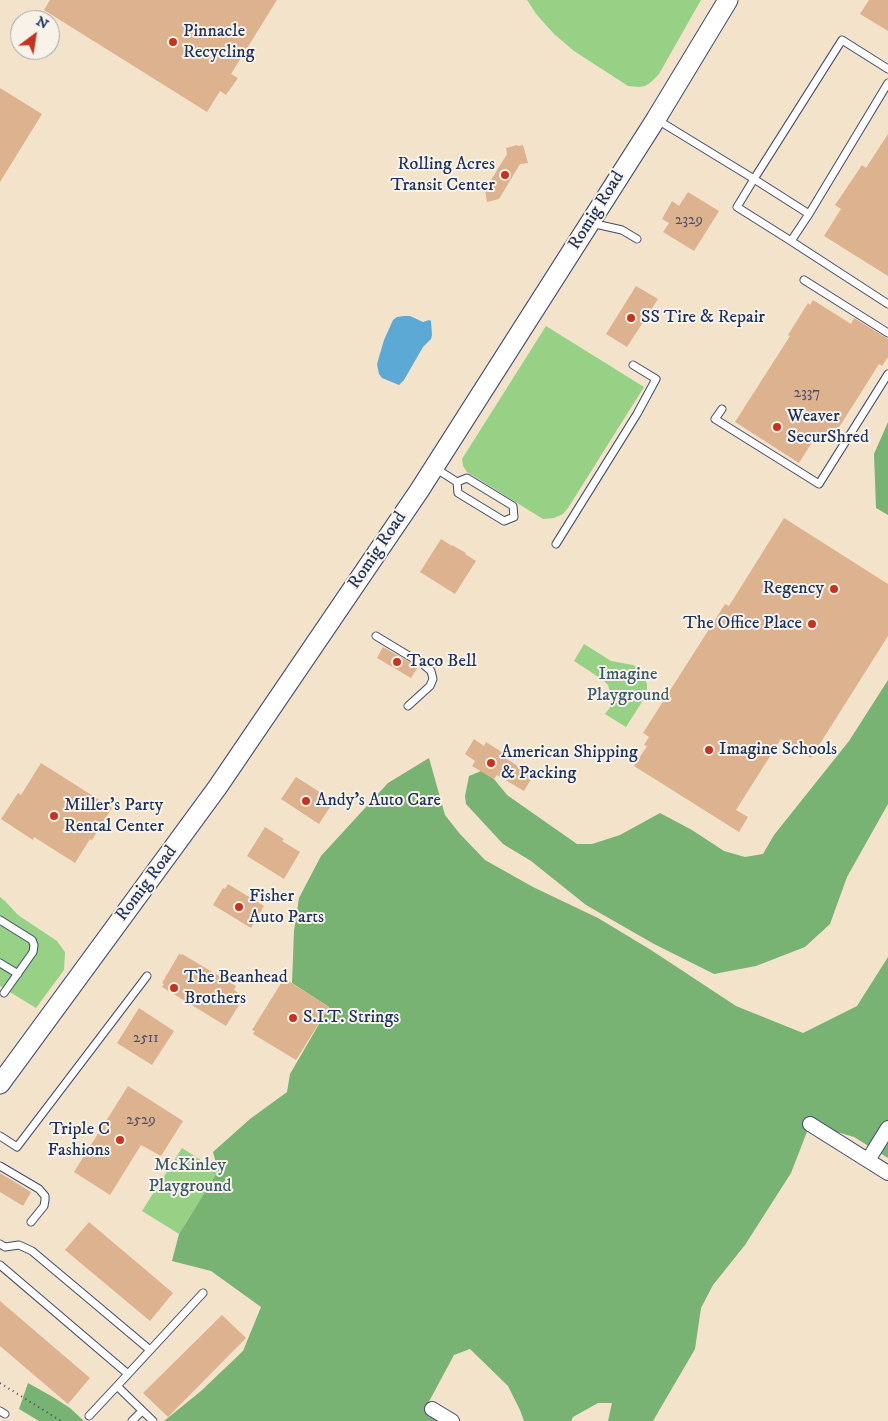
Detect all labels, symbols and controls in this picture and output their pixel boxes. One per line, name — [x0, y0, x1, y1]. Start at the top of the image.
north arrow — [10, 10, 60, 60]
text: N — [33, 12, 52, 34]
place label: Pinnacle Recycling — [183, 21, 254, 64]
marker: Pinnacle Recycling — [167, 36, 179, 48]
place label: Rolling Acres Transit Center — [391, 154, 495, 196]
street label: Romig Road — [564, 168, 630, 254]
marker: Rolling Acres Transit Center — [499, 169, 511, 181]
house number: 2329 — [675, 212, 703, 230]
place label: SS Tire & Repair — [641, 307, 765, 329]
marker: SS Tire & Repair — [625, 312, 637, 324]
house number: 2337 — [794, 385, 820, 403]
place label: Weaver SecurShred — [787, 406, 869, 448]
marker: Weaver SecurShred — [771, 421, 783, 433]
street label: Romig Road — [344, 508, 412, 594]
place label: Regency — [763, 578, 824, 600]
marker: Regency — [828, 583, 840, 595]
place label: The Office Place — [683, 613, 802, 635]
marker: The Office Place — [806, 618, 818, 630]
place label: Taco Bell — [407, 651, 477, 673]
marker: Taco Bell — [391, 656, 403, 668]
park label: Imagine Playground — [586, 664, 670, 706]
place label: Imagine Schools — [719, 739, 837, 761]
place label: American Shipping & Packing — [501, 742, 638, 784]
marker: Imagine Schools — [703, 744, 715, 756]
marker: American Shipping & Packing — [485, 757, 497, 769]
place label: Andy's Auto Care — [316, 790, 441, 812]
place label: Miller's Party Rental Center — [64, 795, 164, 838]
marker: Andy's Auto Care — [300, 795, 312, 807]
marker: Miller's Party Rental Center — [48, 810, 60, 822]
street label: Romig Road — [112, 842, 182, 926]
place label: Fisher Auto Parts — [249, 886, 324, 929]
marker: Fisher Auto Parts — [233, 901, 245, 913]
place label: The Beanhead Brothers — [184, 967, 288, 1010]
marker: The Beanhead Brothers — [168, 982, 180, 994]
place label: S.I.T. Strings — [303, 1007, 399, 1029]
marker: S.I.T. Strings — [287, 1012, 299, 1024]
house number: 2511 — [133, 1030, 159, 1048]
house number: 2529 — [126, 1112, 156, 1130]
place label: Triple C Fashions — [48, 1119, 110, 1162]
marker: Triple C Fashions — [114, 1134, 126, 1146]
park label: McKinley Playground — [148, 1155, 232, 1198]

